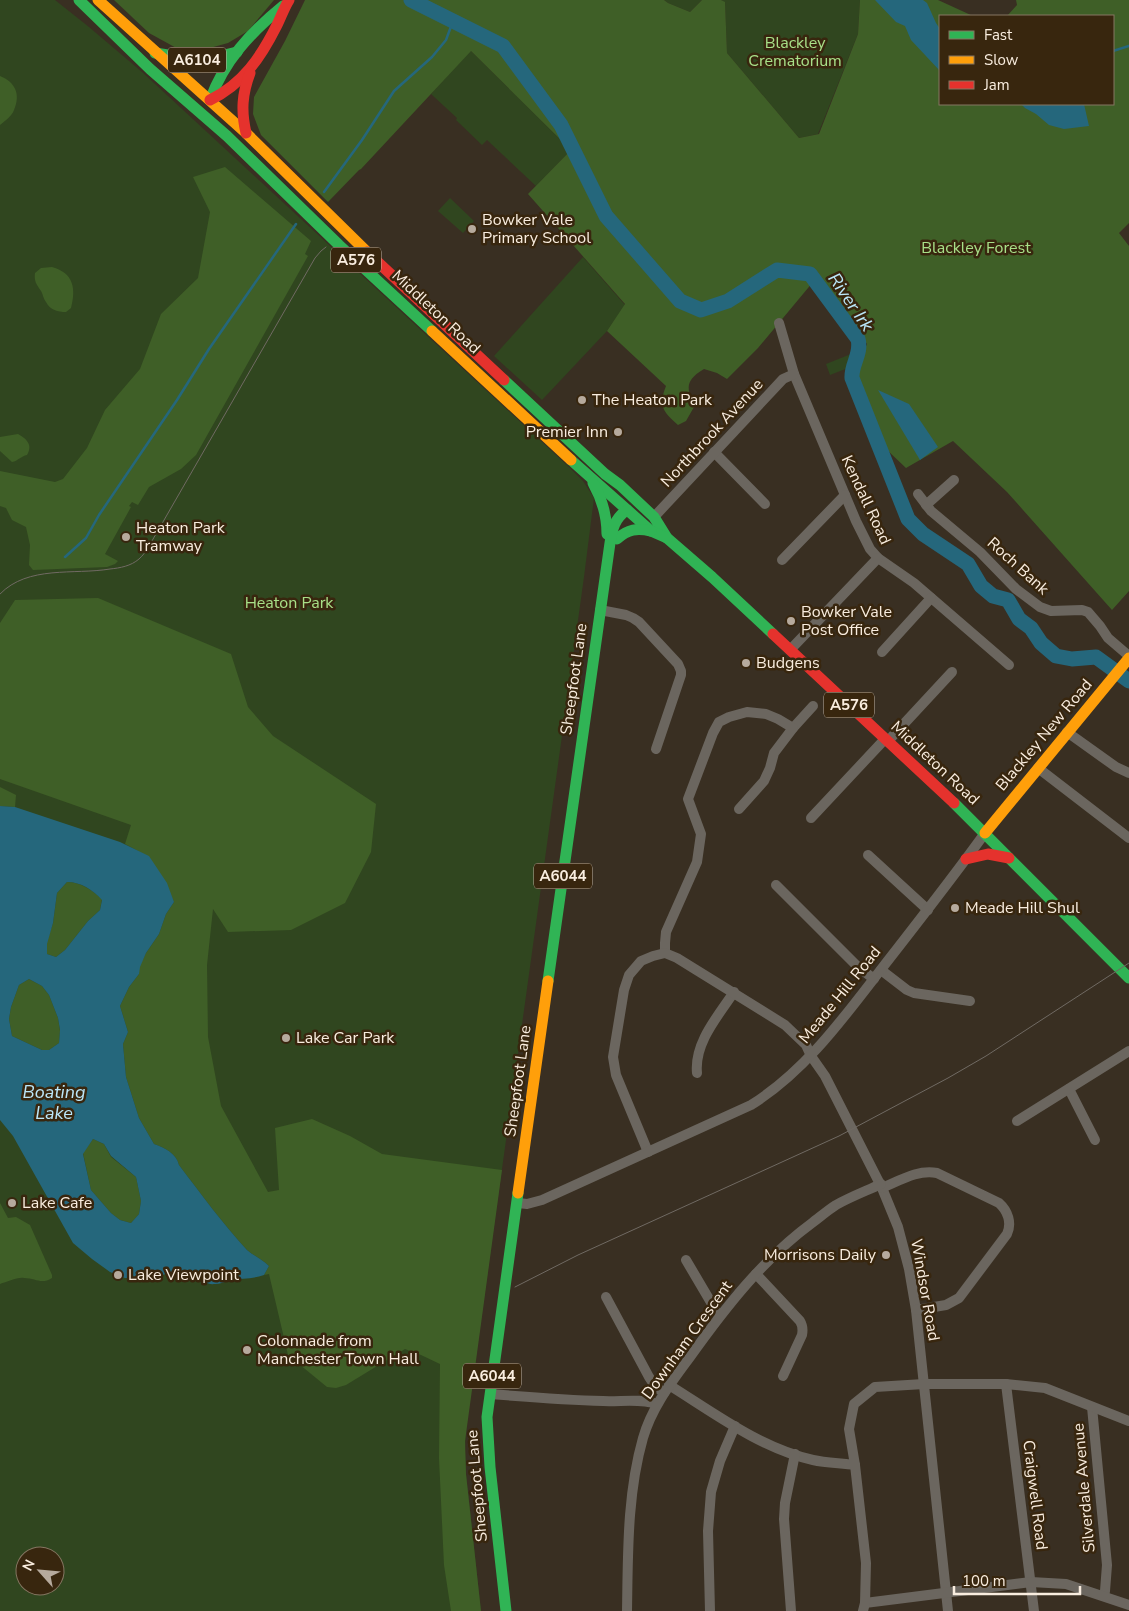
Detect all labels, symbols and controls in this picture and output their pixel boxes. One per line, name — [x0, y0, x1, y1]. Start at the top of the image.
legend — [939, 15, 1114, 105]
text: Fast — [984, 25, 1013, 45]
park label: Blackley Crematorium — [748, 32, 842, 72]
road number: A6104 — [168, 48, 226, 72]
text: Slow — [984, 50, 1019, 70]
text: Jam — [983, 75, 1010, 95]
place label: Bowker Vale Primary School — [482, 209, 591, 249]
marker: Bowker Vale Primary School — [466, 223, 478, 235]
park label: Blackley Forest — [921, 237, 1031, 259]
road number: A576 — [331, 248, 381, 272]
street label: Middleton Road — [387, 265, 485, 359]
water label: River Irk — [823, 268, 880, 337]
street label: Northbrook Avenue — [656, 374, 768, 492]
place label: The Heaton Park — [592, 389, 713, 411]
marker: The Heaton Park — [576, 394, 588, 406]
place label: Premier Inn — [526, 421, 608, 443]
marker: Premier Inn — [612, 426, 624, 438]
street label: Kendall Road — [836, 452, 896, 548]
place label: Heaton Park Tramway — [136, 517, 226, 557]
marker: Heaton Park Tramway — [120, 531, 132, 543]
street label: Roch Bank — [982, 532, 1054, 600]
park label: Heaton Park — [245, 592, 334, 614]
place label: Bowker Vale Post Office — [801, 601, 892, 641]
marker: Bowker Vale Post Office — [785, 615, 797, 627]
street label: Sheepfoot Lane — [555, 622, 593, 736]
place label: Budgens — [756, 652, 820, 674]
marker: Budgens — [740, 657, 752, 669]
street label: Blackley New Road — [991, 674, 1097, 796]
road number: A576 — [824, 692, 874, 718]
street label: Middleton Road — [886, 716, 984, 810]
road number: A6044 — [534, 864, 592, 888]
place label: Meade Hill Shul — [965, 897, 1080, 919]
marker: Meade Hill Shul — [949, 902, 961, 914]
street label: Meade Hill Road — [794, 942, 886, 1048]
street label: Sheepfoot Lane — [499, 1024, 537, 1138]
place label: Lake Car Park — [296, 1027, 395, 1049]
marker: Lake Car Park — [280, 1032, 292, 1044]
water label: Boating Lake — [23, 1080, 85, 1125]
place label: Lake Cafe — [22, 1192, 92, 1214]
marker: Lake Cafe — [6, 1197, 18, 1209]
street label: Windsor Road — [905, 1237, 945, 1343]
place label: Morrisons Daily — [764, 1244, 877, 1266]
marker: Morrisons Daily — [880, 1249, 892, 1261]
place label: Lake Viewpoint — [128, 1264, 239, 1286]
marker: Lake Viewpoint — [112, 1269, 124, 1281]
street label: Downham Crescent — [636, 1276, 738, 1404]
place label: Colonnade from Manchester Town Hall — [257, 1330, 419, 1370]
marker: Colonnade from Manchester Town Hall — [241, 1344, 253, 1356]
road number: A6044 — [463, 1364, 521, 1388]
street label: Silverdale Avenue — [1067, 1422, 1101, 1554]
street label: Sheepfoot Lane — [461, 1429, 493, 1543]
street label: Craigwell Road — [1017, 1439, 1053, 1551]
north arrow — [15, 1546, 65, 1596]
text: N — [18, 1556, 40, 1574]
scale bar — [954, 1564, 1080, 1596]
text: 100 m — [962, 1571, 1006, 1591]

